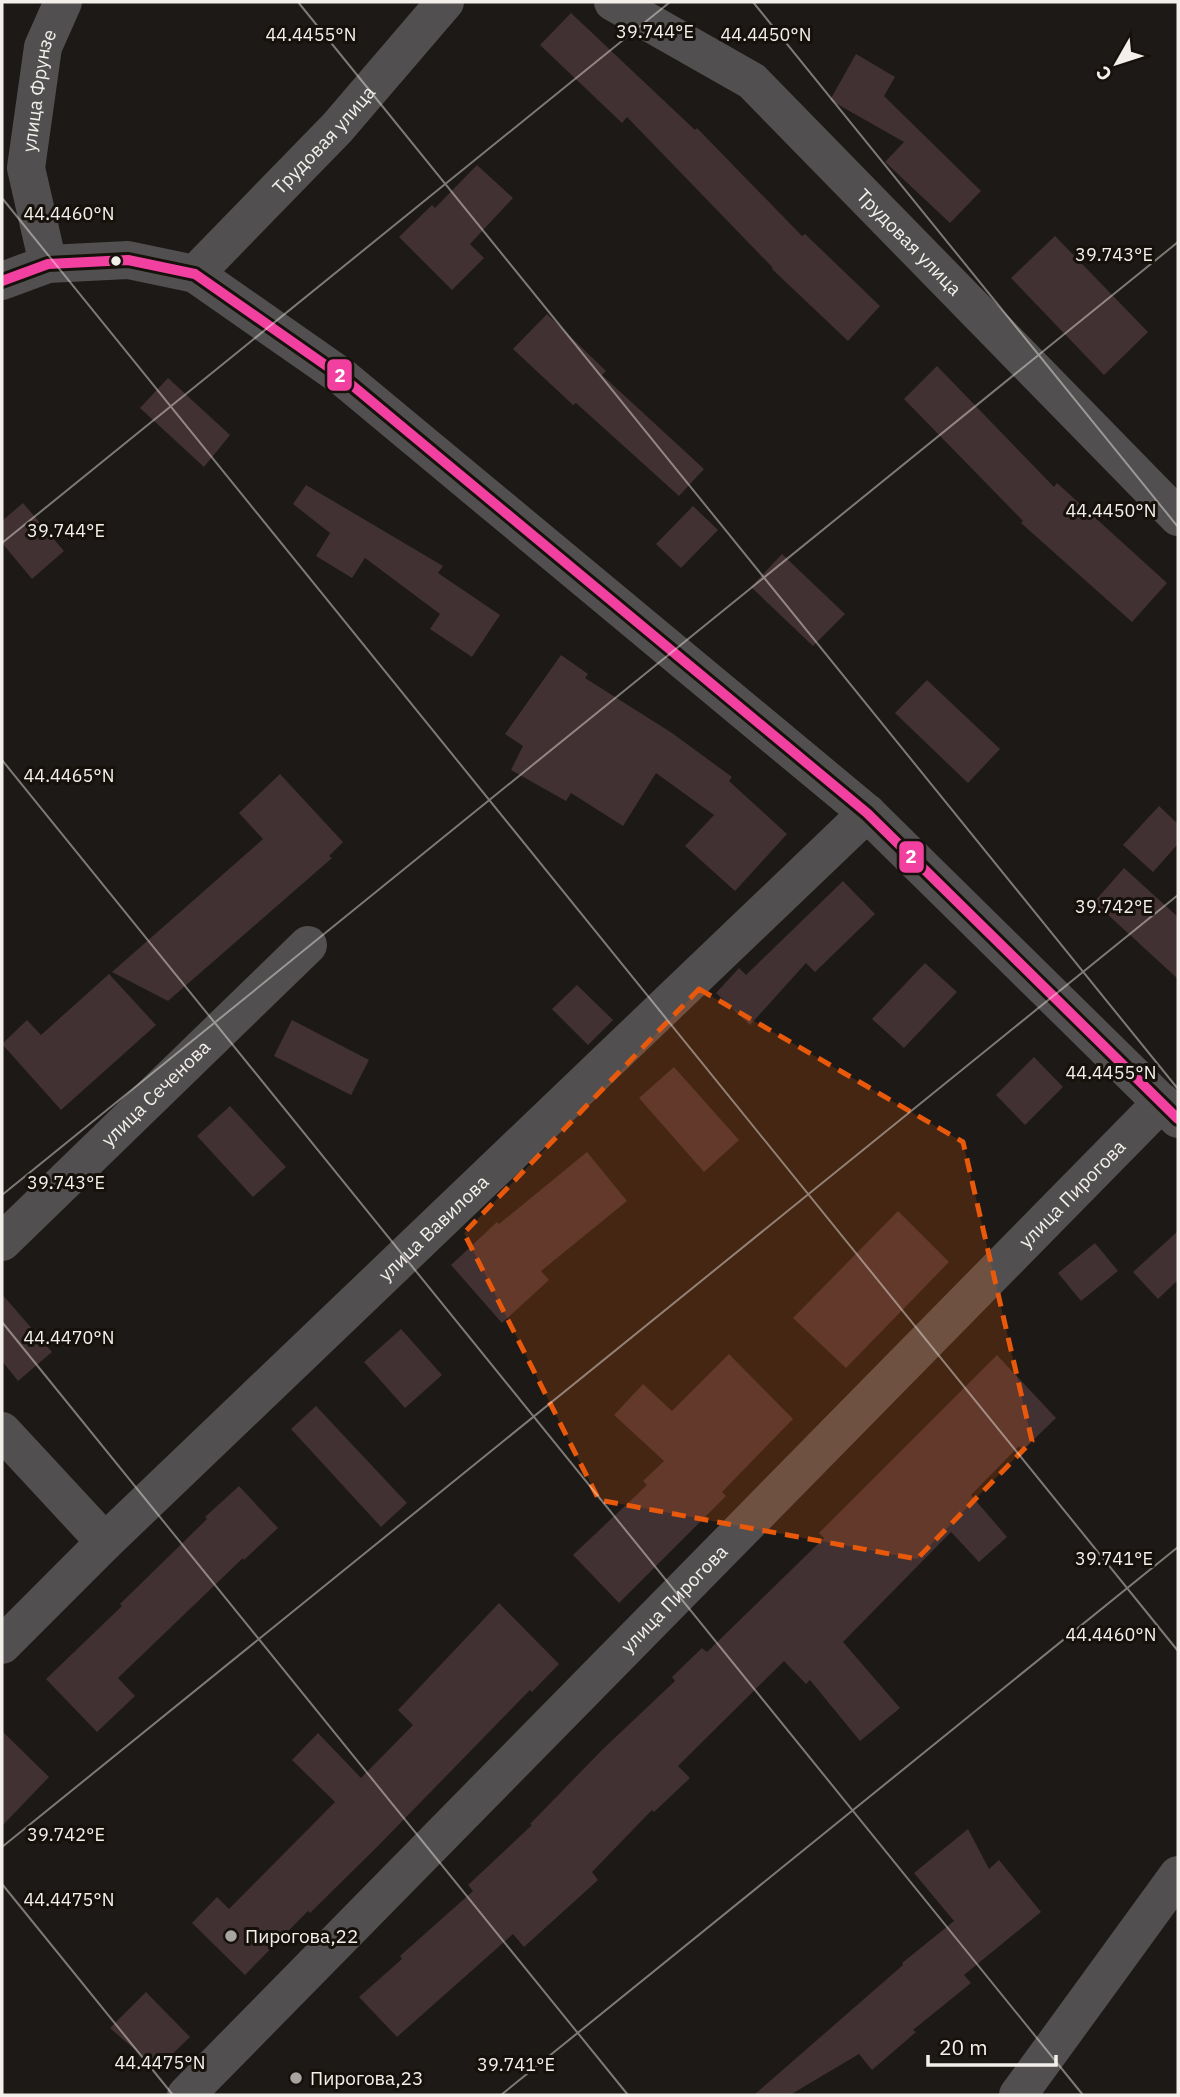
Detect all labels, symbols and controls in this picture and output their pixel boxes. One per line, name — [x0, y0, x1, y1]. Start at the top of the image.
text: 39.744°E — [616, 20, 694, 43]
text: 44.4455°N — [266, 23, 356, 46]
text: 44.4450°N — [721, 23, 811, 46]
street label: улица Фрунзе — [16, 25, 62, 154]
north arrow — [1082, 28, 1152, 98]
text: С — [1091, 61, 1117, 86]
street label: Трудовая улица — [267, 80, 380, 199]
street label: Трудовая улица — [852, 184, 967, 301]
text: 44.4460°N — [24, 202, 114, 225]
text: 39.743°E — [1075, 243, 1153, 266]
unlabelled marker — [109, 254, 123, 268]
line badge: 2 — [326, 358, 353, 392]
text: 2 — [334, 363, 346, 387]
text: 44.4450°N — [1066, 499, 1156, 522]
text: 39.744°E — [27, 519, 105, 542]
text: 44.4465°N — [24, 764, 114, 787]
line badge: 2 — [898, 840, 925, 874]
text: 2 — [905, 844, 917, 868]
text: 39.742°E — [1075, 895, 1153, 918]
street label: улица Сеченова — [96, 1035, 215, 1151]
text: 44.4455°N — [1066, 1061, 1156, 1084]
street label: улица Пирогова — [1014, 1134, 1131, 1253]
street label: улица Вавилова — [373, 1170, 493, 1286]
text: 39.743°E — [27, 1171, 105, 1194]
text: 44.4470°N — [24, 1326, 114, 1349]
street label: улица Пирогова — [615, 1539, 732, 1658]
text: 39.741°E — [1075, 1547, 1153, 1570]
text: 44.4460°N — [1066, 1623, 1156, 1646]
text: 39.742°E — [27, 1823, 105, 1846]
text: 44.4475°N — [24, 1888, 114, 1911]
place label: Пирогова,22 — [245, 1924, 358, 1948]
marker: Пирогова,22 — [223, 1928, 239, 1944]
scale bar — [928, 2024, 1056, 2068]
text: 20 m — [939, 2033, 988, 2061]
text: 44.4475°N — [115, 2051, 205, 2074]
text: 39.741°E — [477, 2053, 555, 2076]
place label: Пирогова,23 — [310, 2066, 423, 2090]
marker: Пирогова,23 — [288, 2070, 304, 2086]

